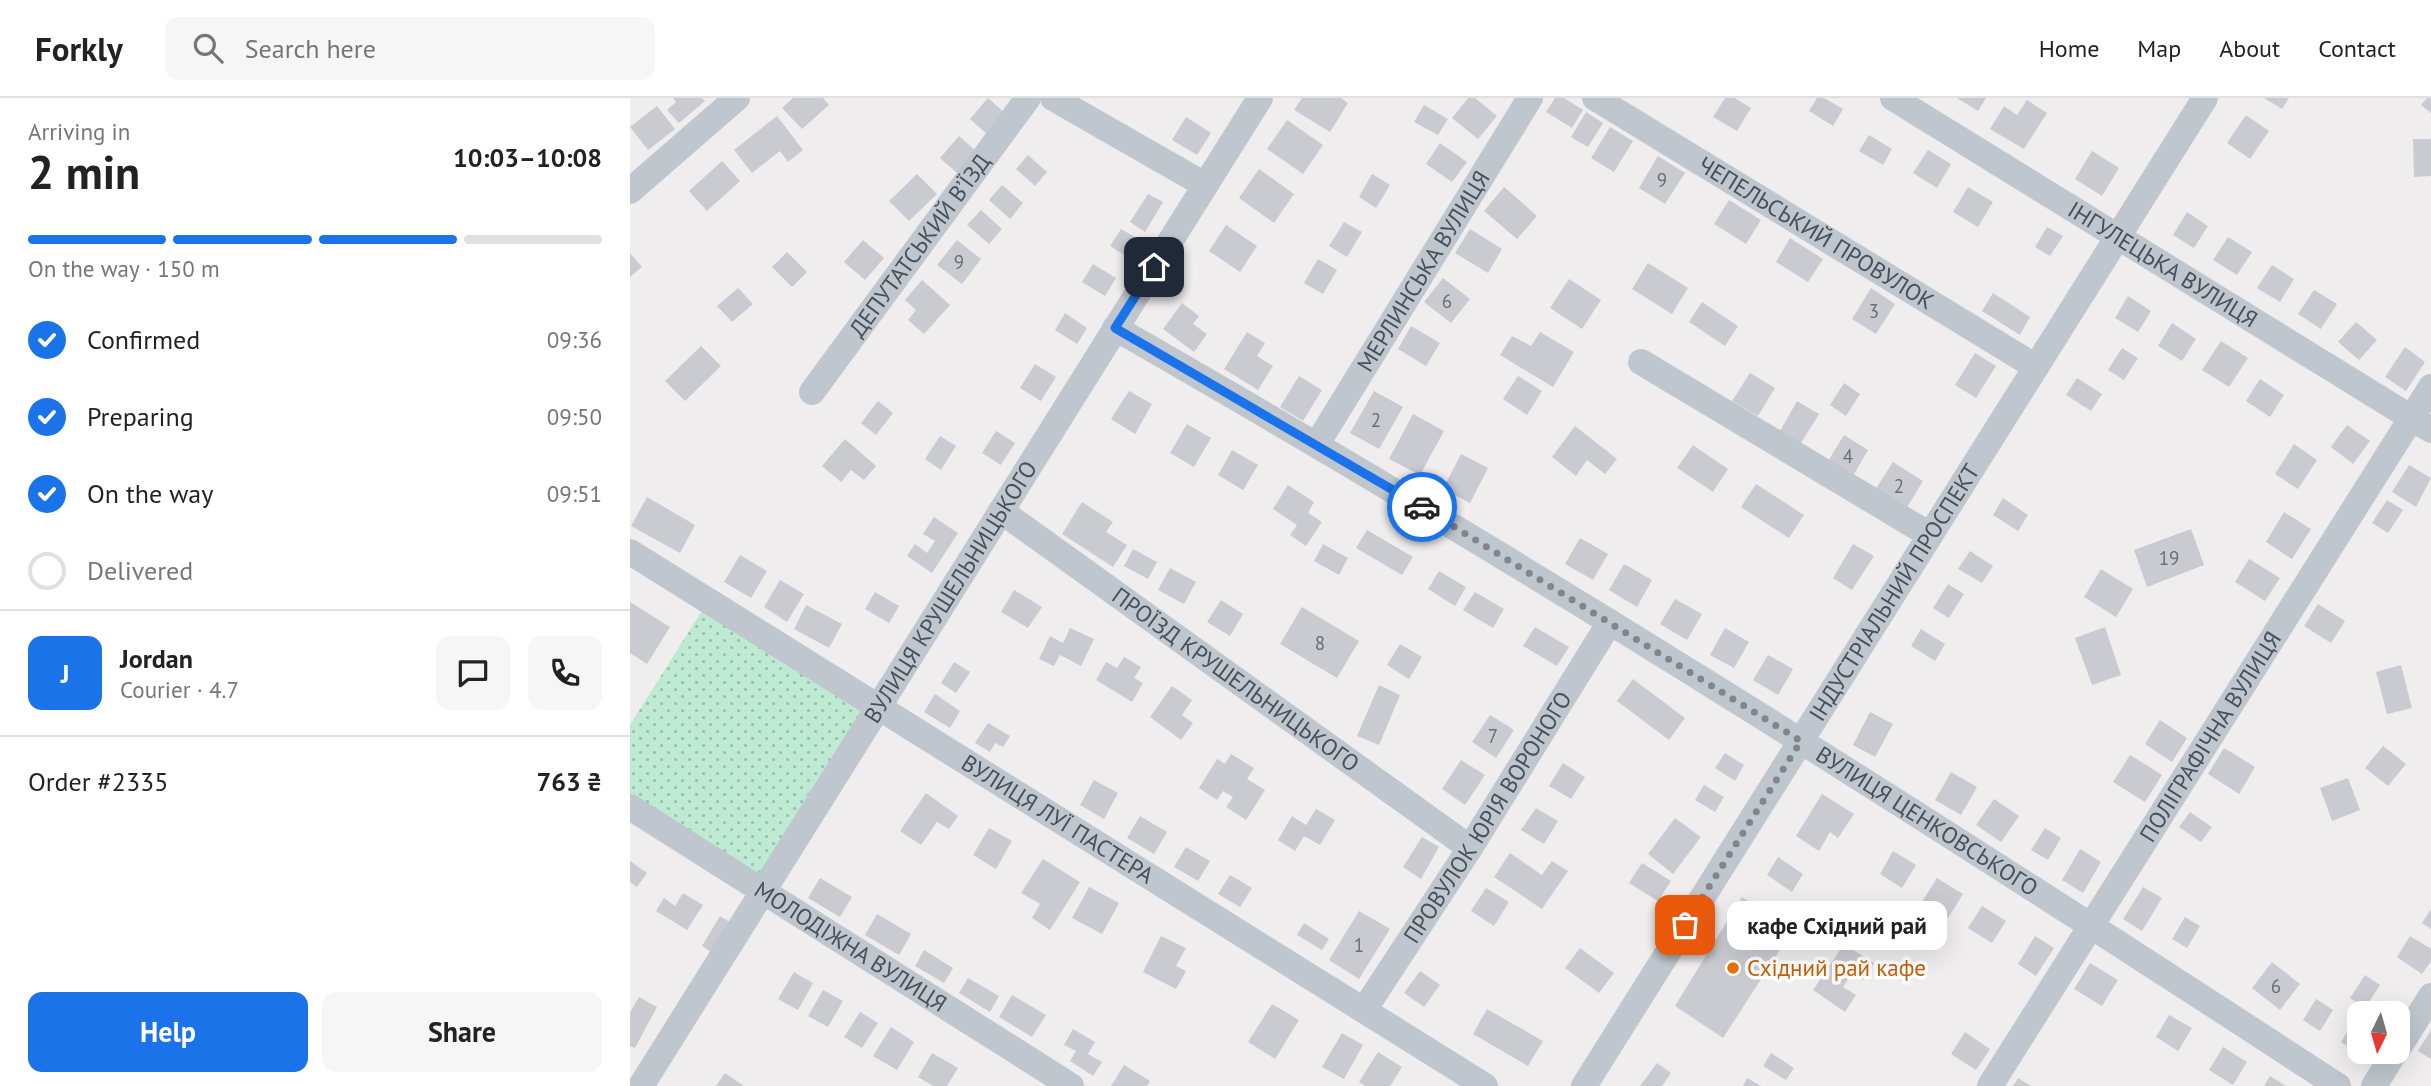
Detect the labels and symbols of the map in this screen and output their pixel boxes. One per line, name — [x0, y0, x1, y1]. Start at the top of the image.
street label: ДЕПУТАТСЬКИЙ В’ЇЗД — [842, 148, 996, 342]
street label: ЧЕПЕЛЬСЬКИЙ ПРОВУЛОК — [1693, 150, 1940, 315]
street label: МЕРЛИНСЬКА ВУЛИЦЯ — [1350, 165, 1496, 377]
house number: 9 — [1657, 168, 1667, 192]
street label: ІНГУЛЕЦЬКА ВУЛИЦЯ — [2063, 195, 2263, 333]
pin — [1124, 237, 1184, 297]
house number: 9 — [954, 250, 964, 274]
house number: 6 — [1442, 289, 1452, 313]
house number: 3 — [1869, 299, 1879, 323]
house number: 2 — [1371, 408, 1381, 432]
house number: 4 — [1843, 444, 1853, 468]
street label: ВУЛИЦЯ КРУШЕЛЬНИЦЬКОГО — [857, 455, 1043, 728]
street label: ІНДУСТРІАЛЬНИЙ ПРОСПЕКТ — [1802, 458, 1986, 726]
courier — [1387, 472, 1457, 542]
house number: 2 — [1894, 474, 1904, 498]
house number: 19 — [2159, 546, 2179, 570]
street label: ПРОЇЗД КРУШЕЛЬНИЦЬКОГО — [1107, 581, 1365, 778]
street label: ПОЛІГРАФІЧНА ВУЛИЦЯ — [2133, 626, 2287, 847]
house number: 8 — [1315, 631, 1325, 655]
street label: ПРОВУЛОК ЮРІЯ ВОРОНОГО — [1397, 686, 1578, 948]
house number: 7 — [1488, 724, 1498, 748]
street label: ВУЛИЦЯ ЦЕНКОВСЬКОГО — [1811, 739, 2044, 902]
street label: ВУЛИЦЯ ЛУЇ ПАСТЕРА — [956, 748, 1160, 890]
street label: МОЛОДІЖНА ВУЛИЦЯ — [749, 874, 952, 1018]
pin — [1655, 895, 1715, 955]
callout: кафе Східний рай — [1727, 900, 1948, 950]
house number: 1 — [1354, 933, 1364, 957]
place label: Східний рай кафе — [1747, 953, 1926, 982]
marker: Східний рай кафе — [1725, 960, 1741, 976]
house number: 6 — [2271, 974, 2281, 998]
north arrow — [2347, 1001, 2410, 1064]

